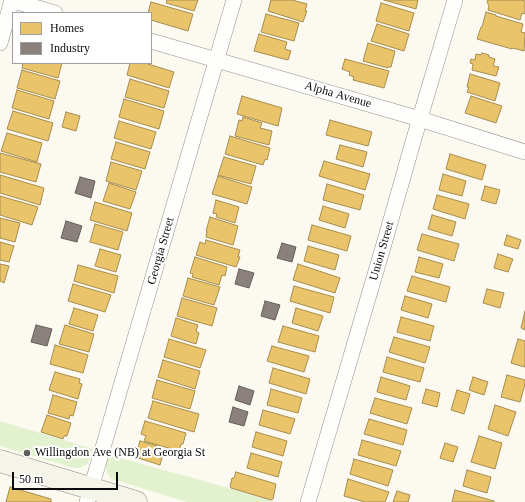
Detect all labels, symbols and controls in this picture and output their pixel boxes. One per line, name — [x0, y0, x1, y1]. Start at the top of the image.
legend — [12, 12, 152, 64]
text: Homes — [50, 21, 84, 35]
text: Industry — [50, 41, 90, 55]
street label: Alpha Avenue — [303, 79, 373, 111]
street label: Georgia Street — [145, 216, 177, 286]
street label: Union Street — [367, 220, 397, 282]
place label: Willingdon Ave (NB) at Georgia St — [35, 446, 205, 460]
marker: Willingdon Ave (NB) at Georgia St — [22, 448, 32, 458]
scale bar — [14, 464, 120, 490]
text: 50 m — [19, 472, 43, 486]

